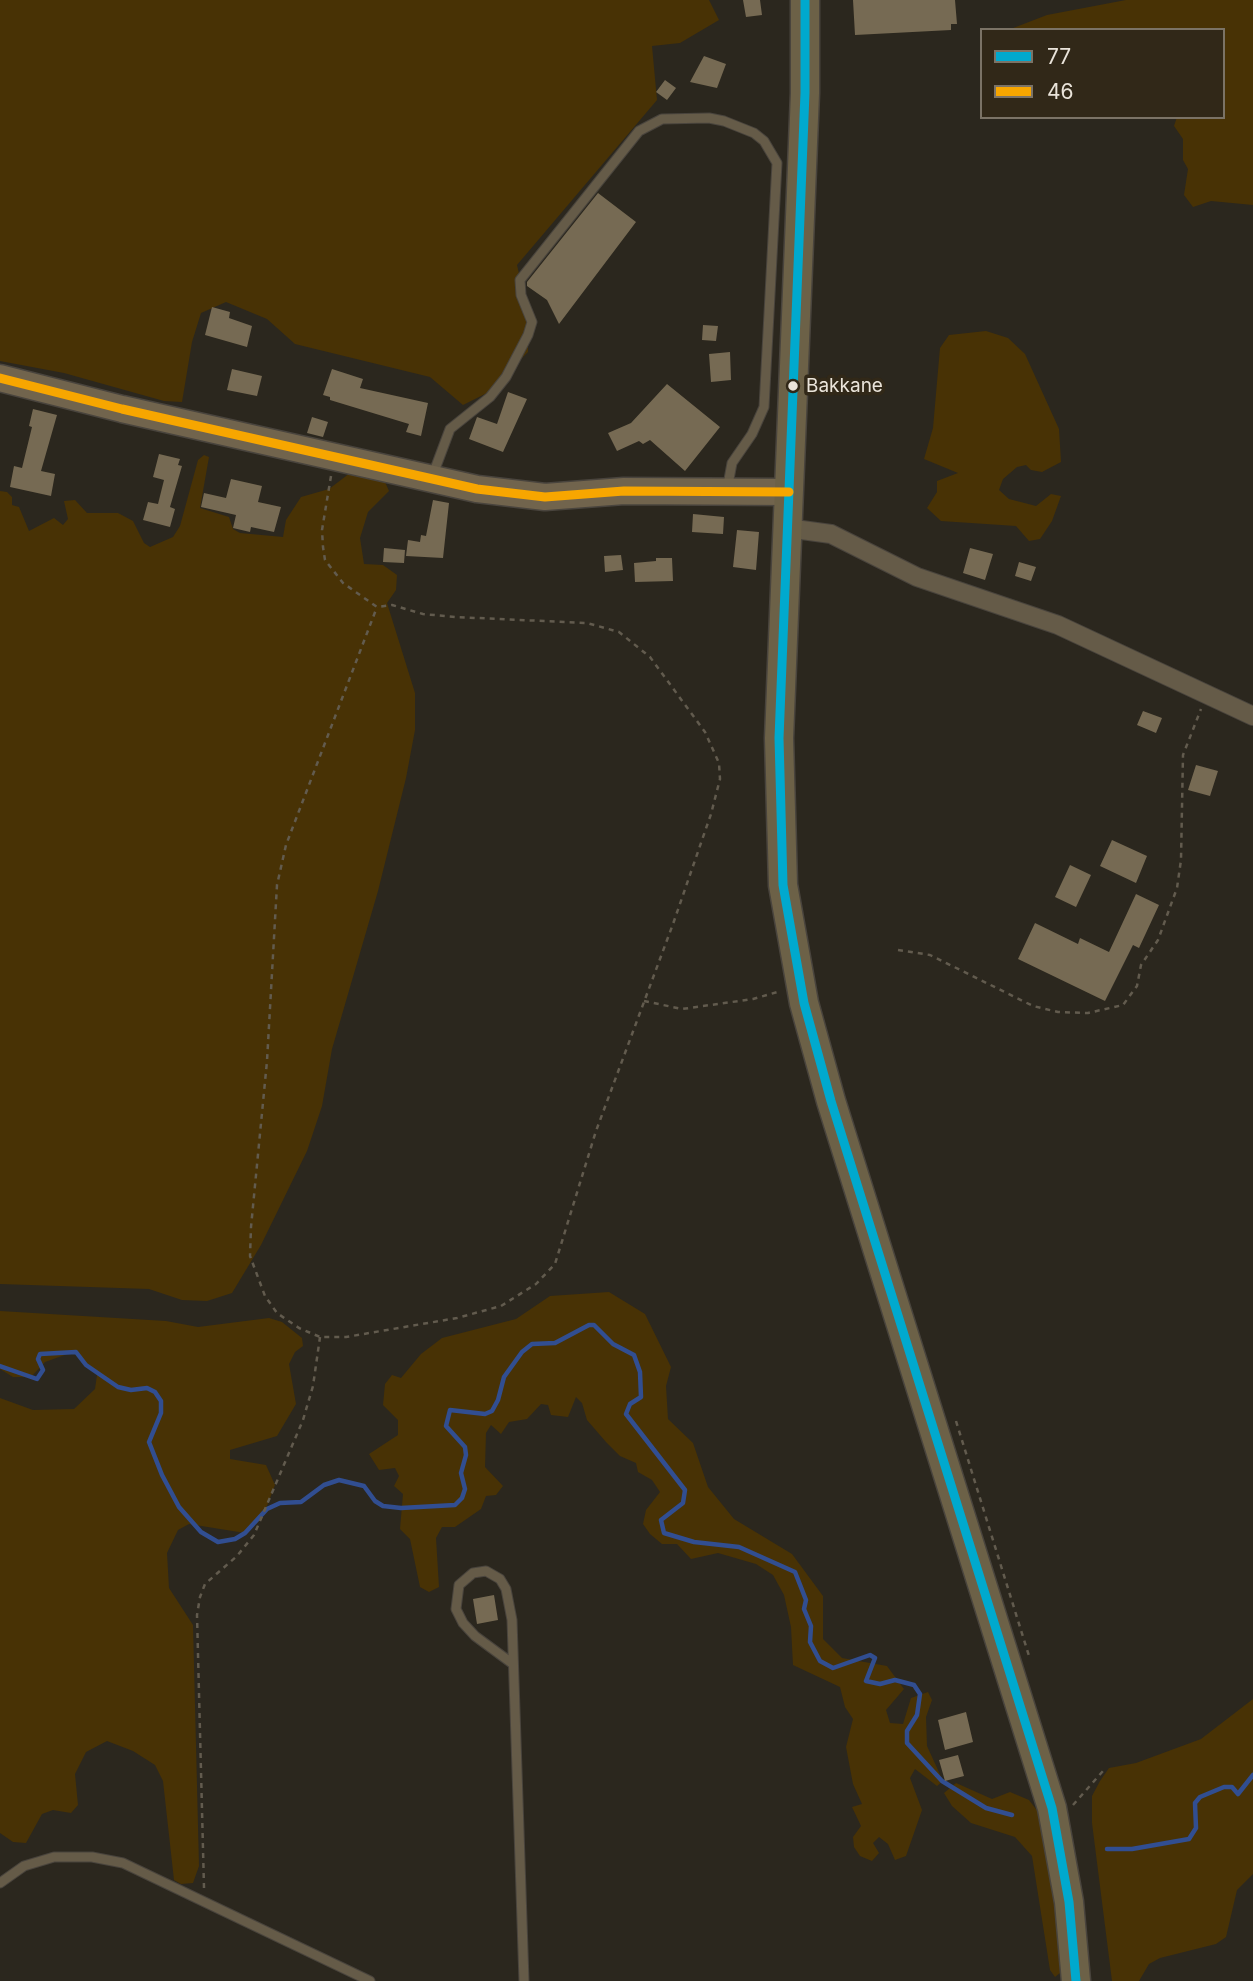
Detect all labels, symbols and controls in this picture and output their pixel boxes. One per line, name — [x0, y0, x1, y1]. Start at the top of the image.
legend — [980, 28, 1225, 119]
text: 77 — [1047, 44, 1071, 69]
text: 46 — [1047, 79, 1074, 104]
place label: Bakkane — [806, 375, 883, 397]
marker: Bakkane — [786, 379, 800, 393]

